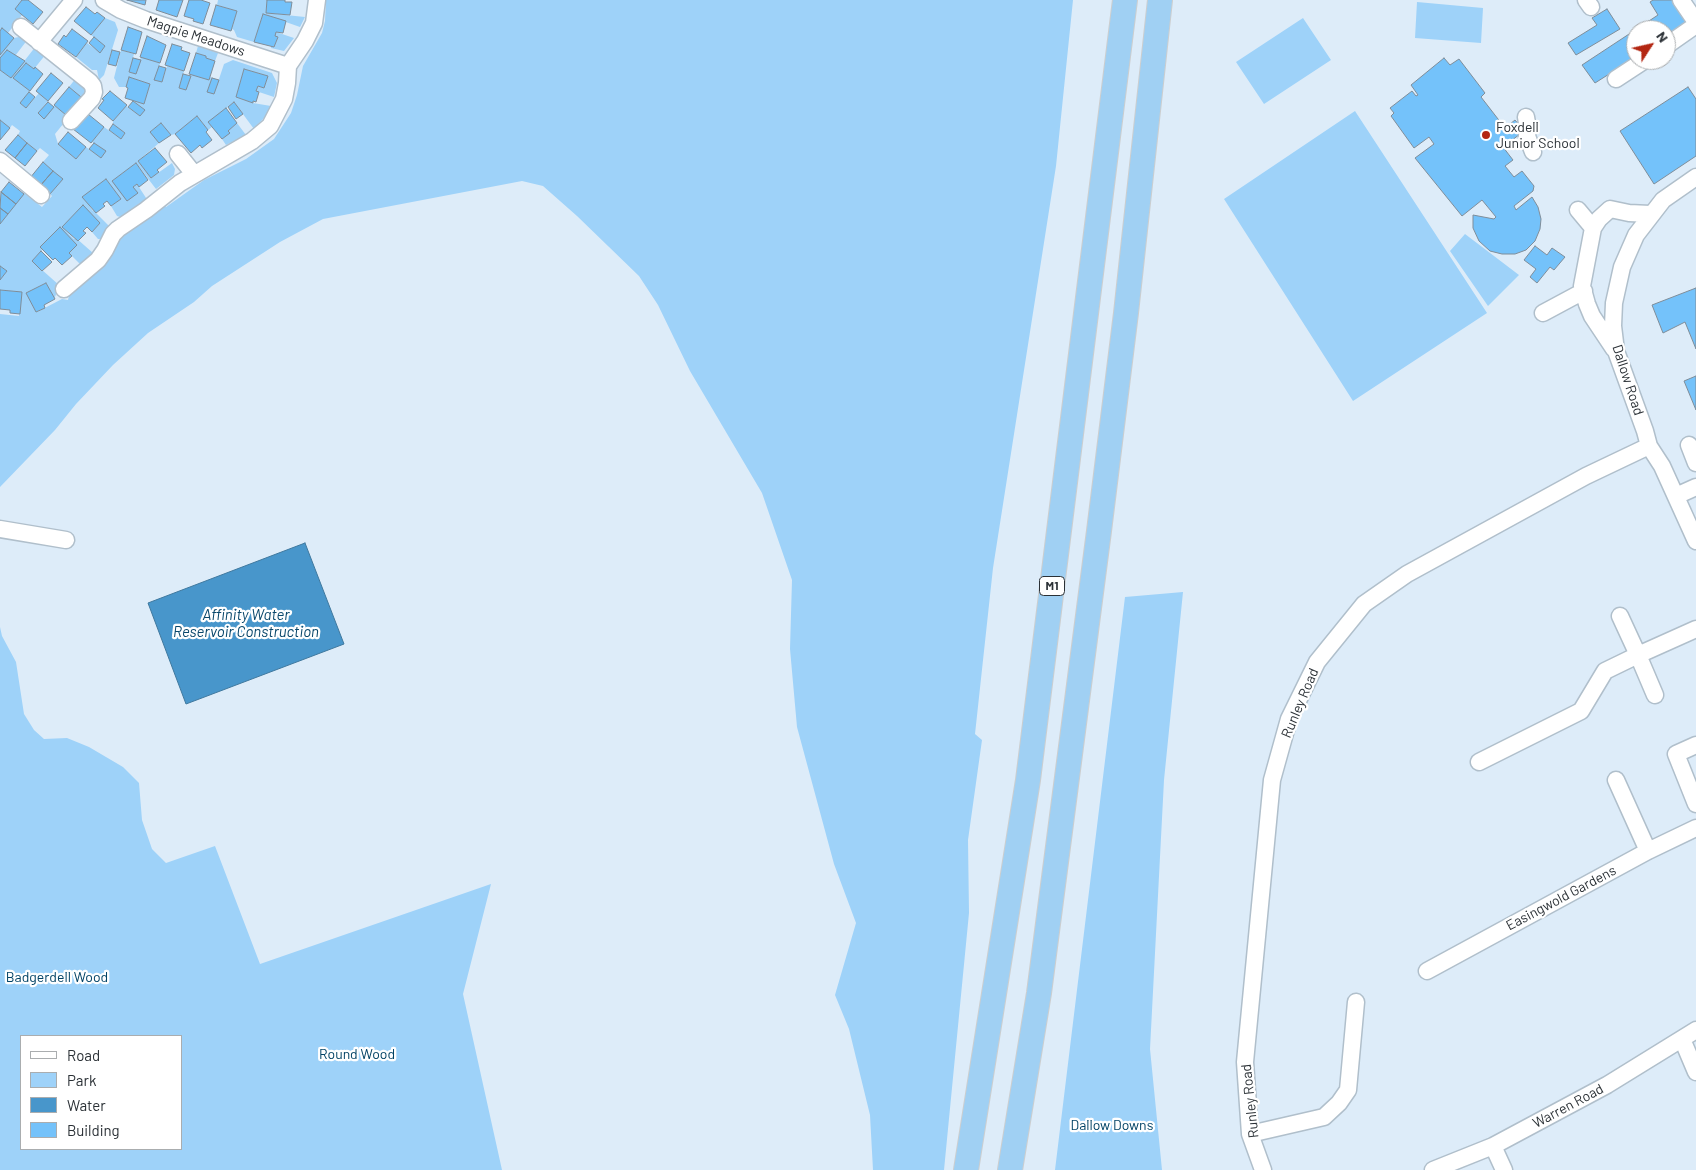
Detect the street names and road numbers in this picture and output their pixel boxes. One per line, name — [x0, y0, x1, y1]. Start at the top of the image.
street label: Magpie Meadows — [145, 12, 247, 60]
street label: Dallow Road — [1609, 343, 1647, 417]
road number: M1 — [1040, 576, 1064, 596]
street label: Runley Road — [1278, 666, 1322, 740]
street label: Easingwold Gardens — [1503, 862, 1619, 934]
street label: Runley Road — [1238, 1063, 1262, 1139]
street label: Warren Road — [1530, 1080, 1606, 1132]

